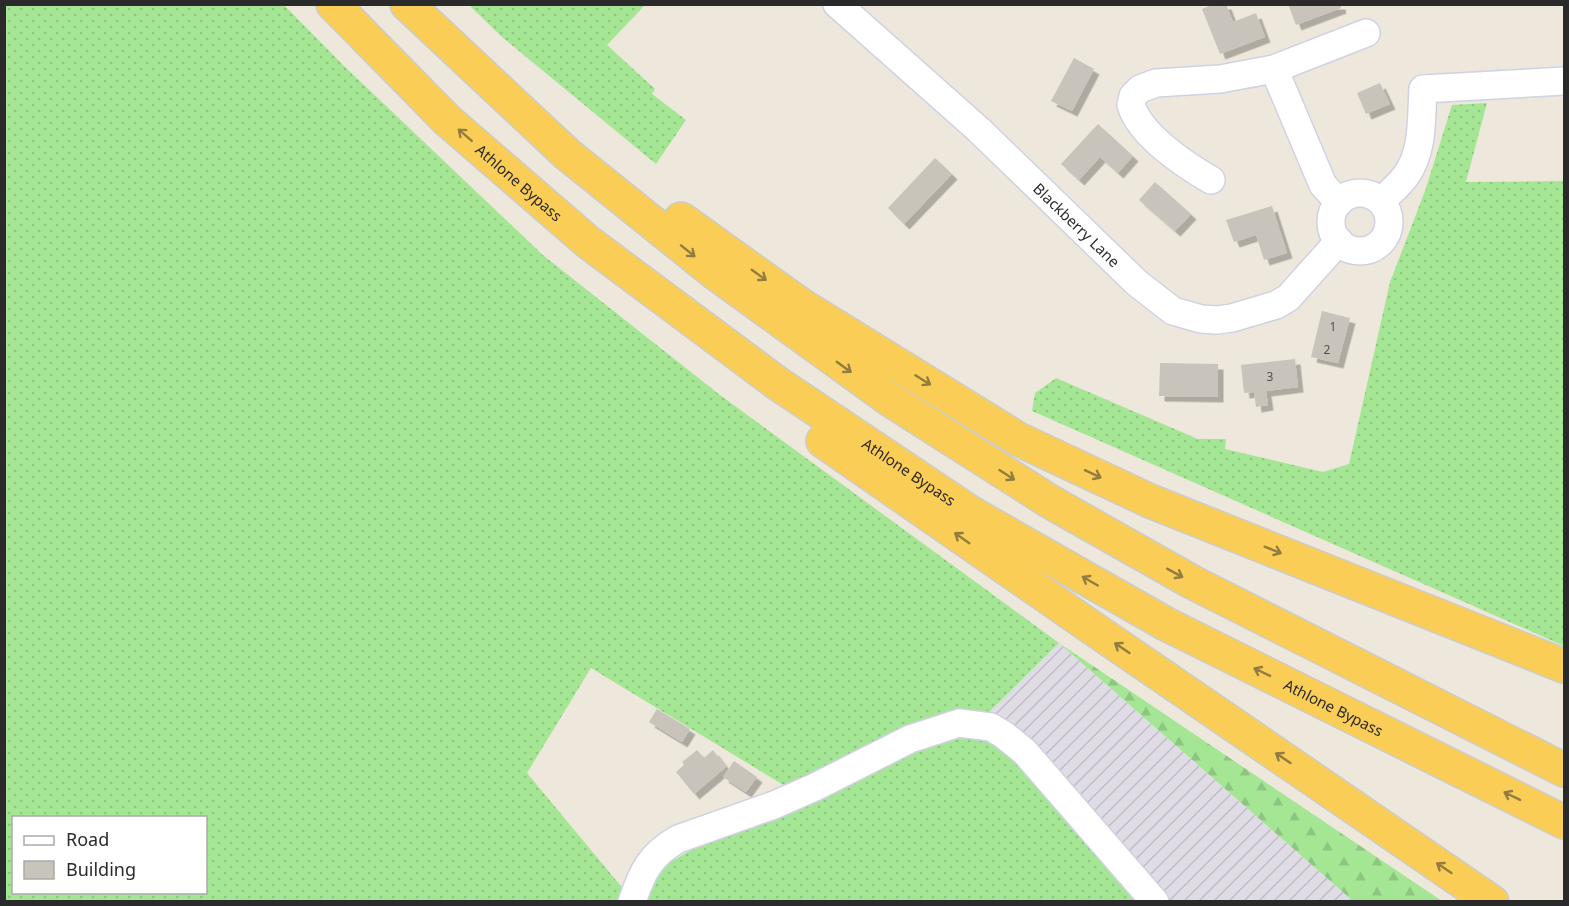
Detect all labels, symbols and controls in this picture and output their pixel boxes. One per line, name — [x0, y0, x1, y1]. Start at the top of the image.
one-way arrow — [458, 128, 473, 142]
street label: Athlone Bypass — [472, 139, 567, 225]
street label: Blackberry Lane — [1029, 178, 1124, 271]
one-way arrow — [679, 244, 695, 257]
one-way arrow — [750, 269, 766, 281]
house number: 1 — [1330, 318, 1336, 335]
house number: 2 — [1324, 341, 1331, 358]
one-way arrow — [836, 361, 852, 373]
house number: 3 — [1267, 368, 1274, 385]
one-way arrow — [914, 375, 931, 387]
street label: Athlone Bypass — [859, 433, 960, 510]
one-way arrow — [998, 469, 1015, 481]
one-way arrow — [1084, 469, 1102, 481]
one-way arrow — [954, 532, 970, 544]
one-way arrow — [1263, 545, 1282, 556]
one-way arrow — [1166, 567, 1183, 579]
one-way arrow — [1082, 575, 1099, 587]
one-way arrow — [1115, 642, 1131, 654]
one-way arrow — [1254, 666, 1272, 677]
street label: Athlone Bypass — [1281, 674, 1387, 740]
one-way arrow — [1276, 752, 1292, 764]
one-way arrow — [1504, 790, 1522, 802]
legend — [12, 816, 207, 894]
text: Road — [66, 827, 109, 851]
text: Building — [66, 857, 136, 881]
one-way arrow — [1437, 862, 1453, 874]

